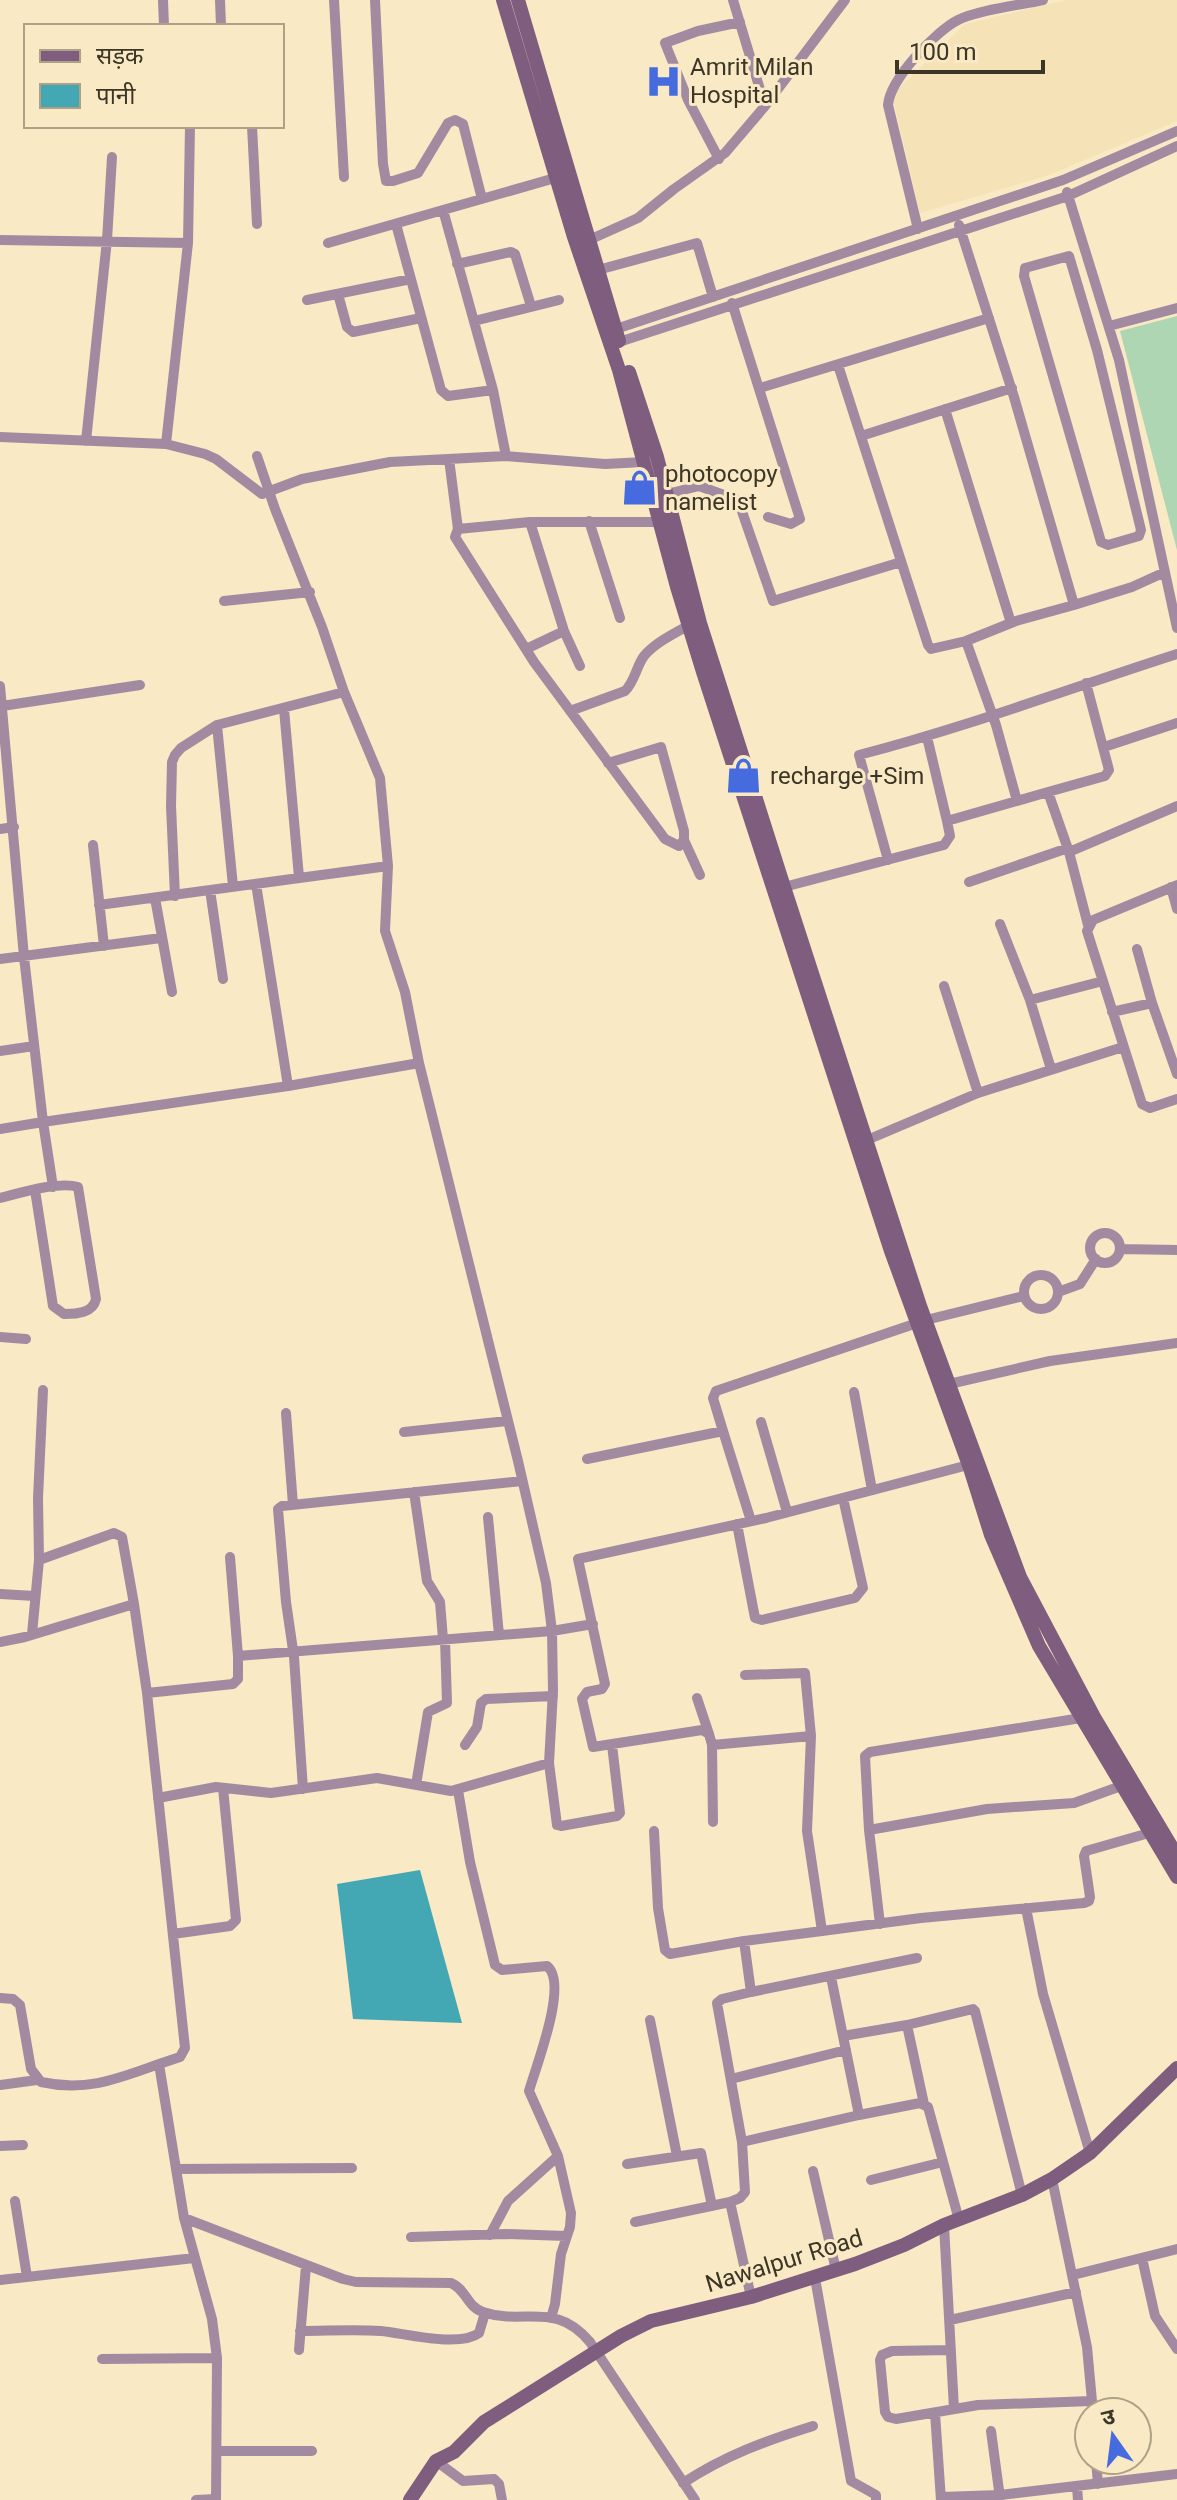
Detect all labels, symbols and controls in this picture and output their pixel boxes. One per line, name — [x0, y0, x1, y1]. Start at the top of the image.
legend — [24, 24, 284, 128]
scale bar — [897, 24, 1043, 74]
text: 100 m — [909, 38, 976, 66]
text: सड़क — [96, 42, 144, 70]
place label: Amrit Milan Hospital — [690, 53, 813, 109]
hospital icon: Amrit Milan Hospital — [645, 62, 683, 100]
text: पानी — [96, 82, 136, 110]
place label: photocopy namelist — [665, 460, 778, 516]
shop icon: photocopy namelist — [620, 469, 658, 507]
shop icon: recharge +Sim — [725, 757, 763, 795]
place label: recharge +Sim — [770, 762, 924, 790]
street label: Nawalpur Road — [702, 2224, 866, 2298]
north arrow — [1073, 2396, 1153, 2476]
text: उ — [1099, 2403, 1119, 2431]

